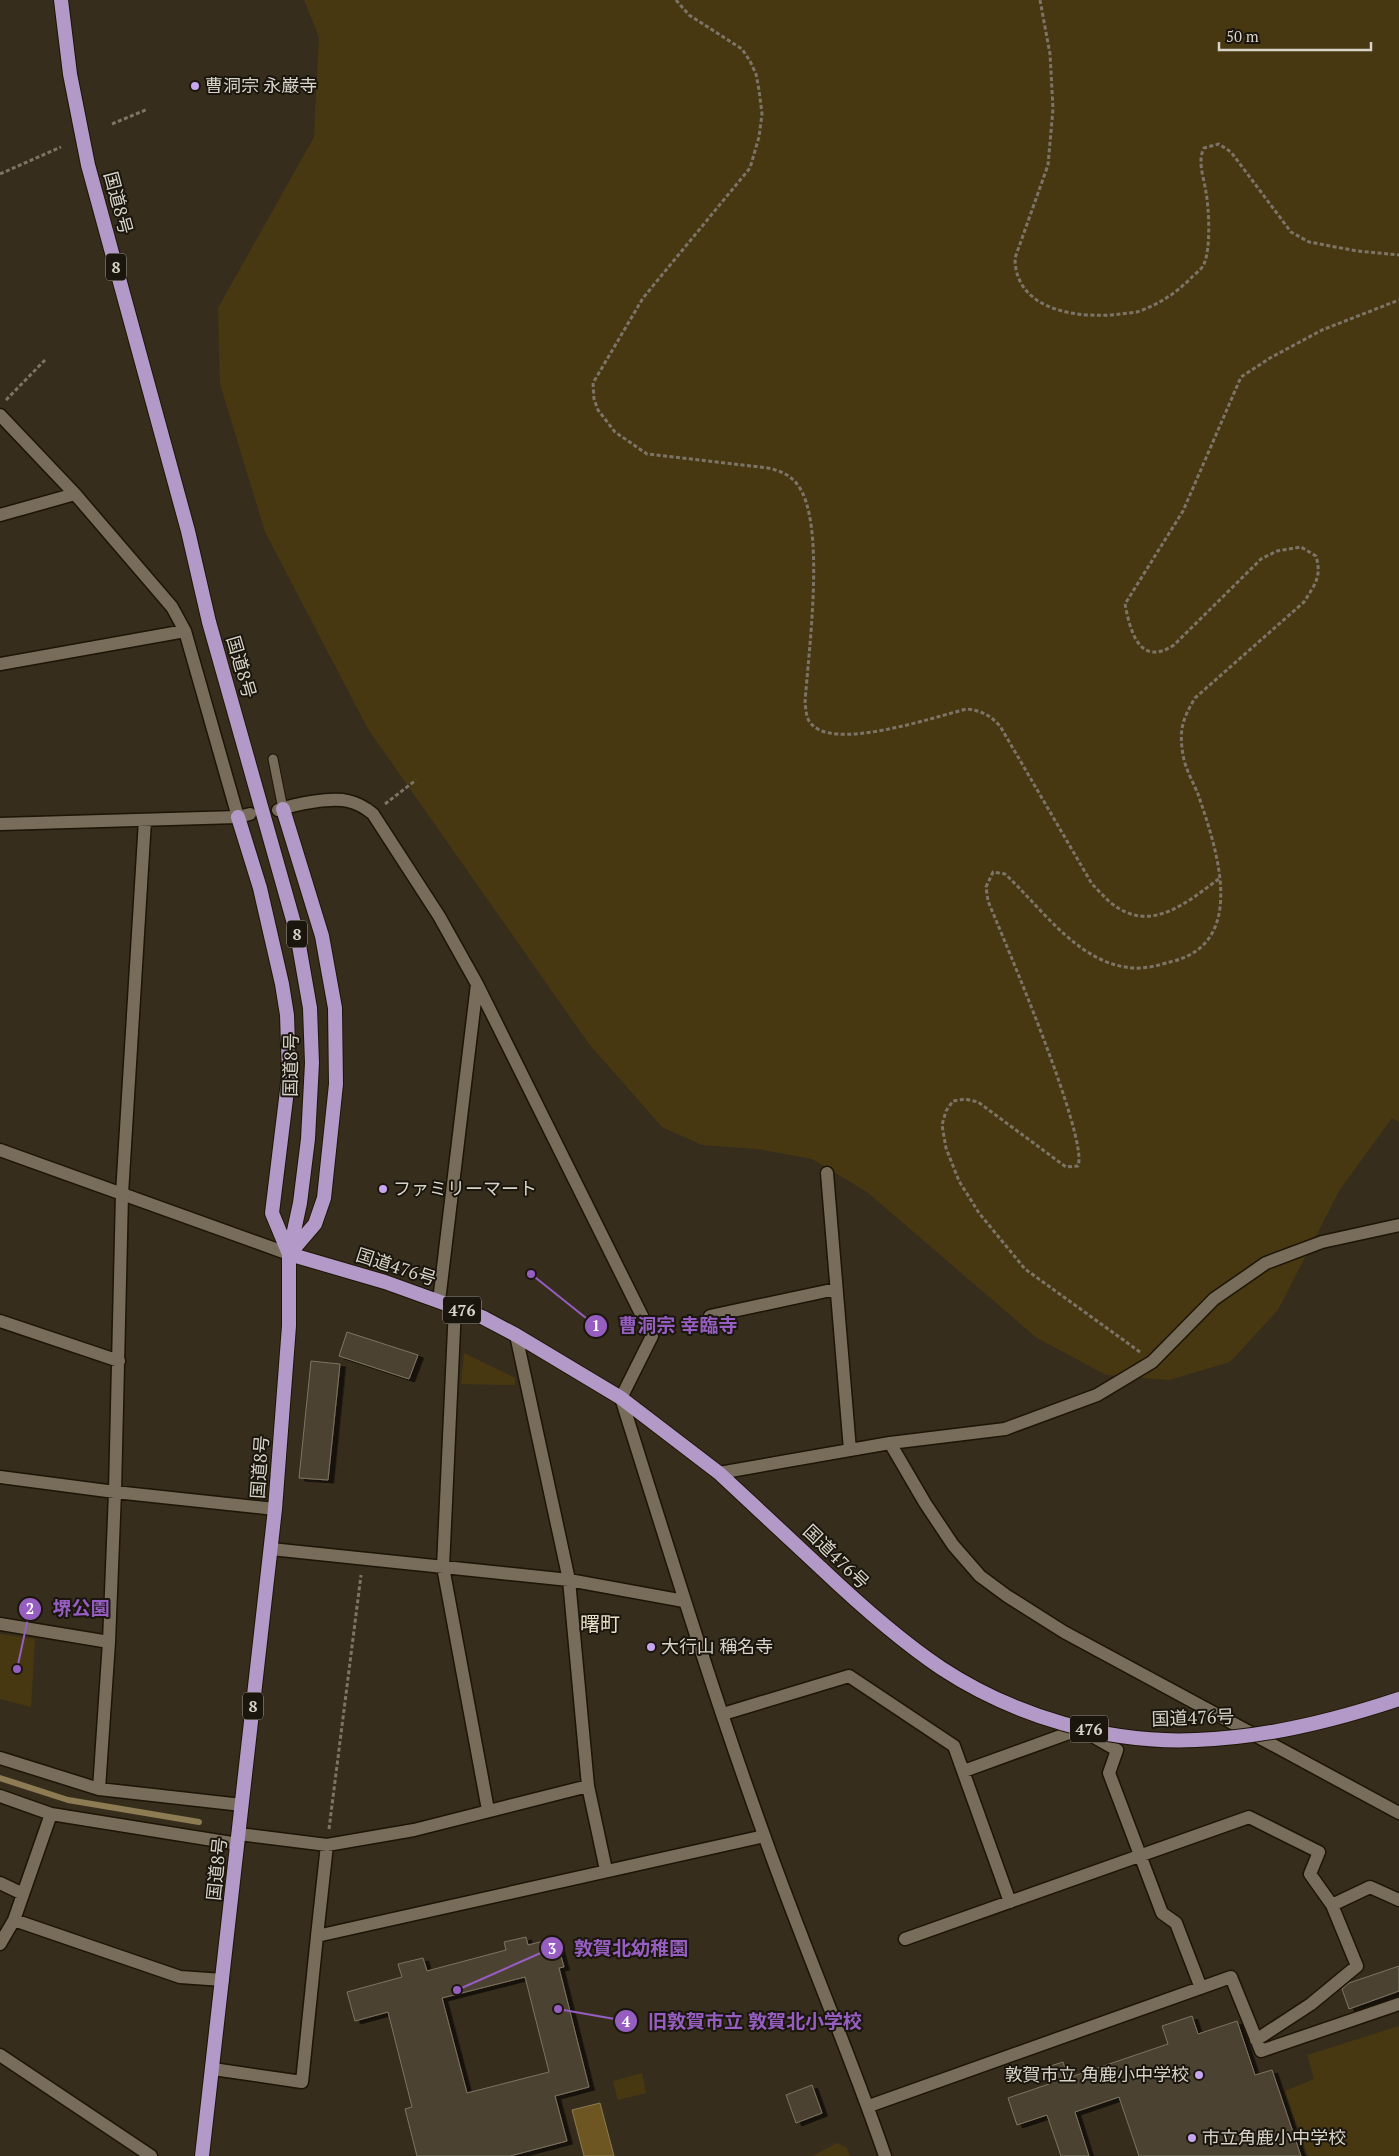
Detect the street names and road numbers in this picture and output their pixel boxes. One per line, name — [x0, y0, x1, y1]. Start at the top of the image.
street label: 国道8号 — [99, 169, 139, 237]
road number: 8 — [106, 253, 126, 280]
street label: 国道8号 — [222, 633, 262, 701]
road number: 8 — [287, 921, 307, 948]
street label: 国道8号 — [277, 1033, 303, 1097]
street label: 国道476号 — [353, 1242, 439, 1290]
road number: 476 — [443, 1296, 481, 1324]
street label: 国道8号 — [245, 1434, 273, 1499]
street label: 国道476号 — [799, 1519, 875, 1594]
road number: 8 — [243, 1692, 263, 1720]
street label: 国道476号 — [1151, 1704, 1235, 1730]
road number: 476 — [1070, 1716, 1108, 1742]
street label: 国道8号 — [201, 1836, 231, 1902]

